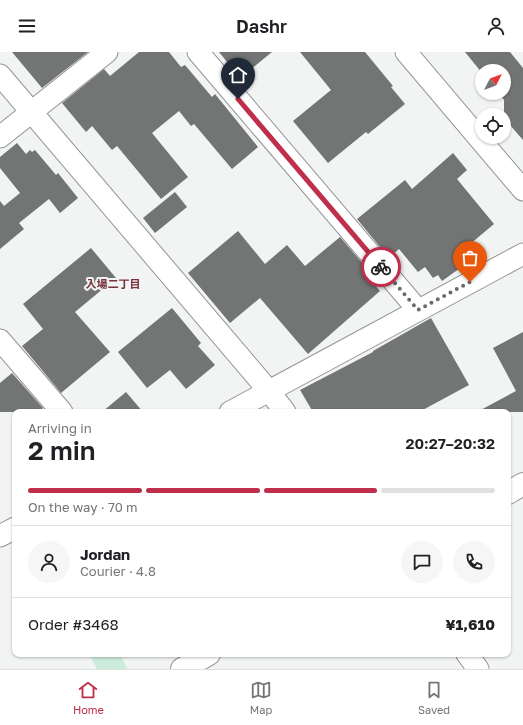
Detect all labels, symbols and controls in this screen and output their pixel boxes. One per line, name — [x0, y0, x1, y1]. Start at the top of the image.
icon: menu — [16, 15, 38, 37]
text: Dashr — [236, 15, 287, 37]
icon: person — [485, 15, 507, 37]
pin — [221, 58, 255, 99]
icon: home — [227, 64, 249, 86]
north arrow — [475, 64, 511, 100]
map controls — [475, 64, 511, 144]
button: locate — [475, 108, 511, 144]
pin — [453, 241, 487, 282]
courier — [361, 247, 401, 287]
icon: bag — [459, 247, 481, 269]
icon: bike — [370, 256, 392, 278]
district label: 入場二丁目 — [86, 277, 141, 290]
text: Arriving in — [28, 420, 92, 436]
text: 20:27–20:32 — [405, 434, 495, 452]
text: 2 min — [28, 435, 96, 466]
text: On the way · 70 m — [28, 499, 138, 515]
button: person — [28, 541, 70, 583]
button: chat — [401, 541, 443, 583]
button: phone — [453, 541, 495, 583]
text: Jordan — [80, 545, 130, 563]
text: Courier · 4.8 — [80, 563, 156, 579]
text: Order #3468 — [28, 615, 119, 633]
text: ¥1,610 — [446, 615, 495, 633]
tab: Home — [73, 679, 104, 716]
tab: Map — [250, 679, 272, 716]
tab: Saved — [418, 679, 450, 716]

